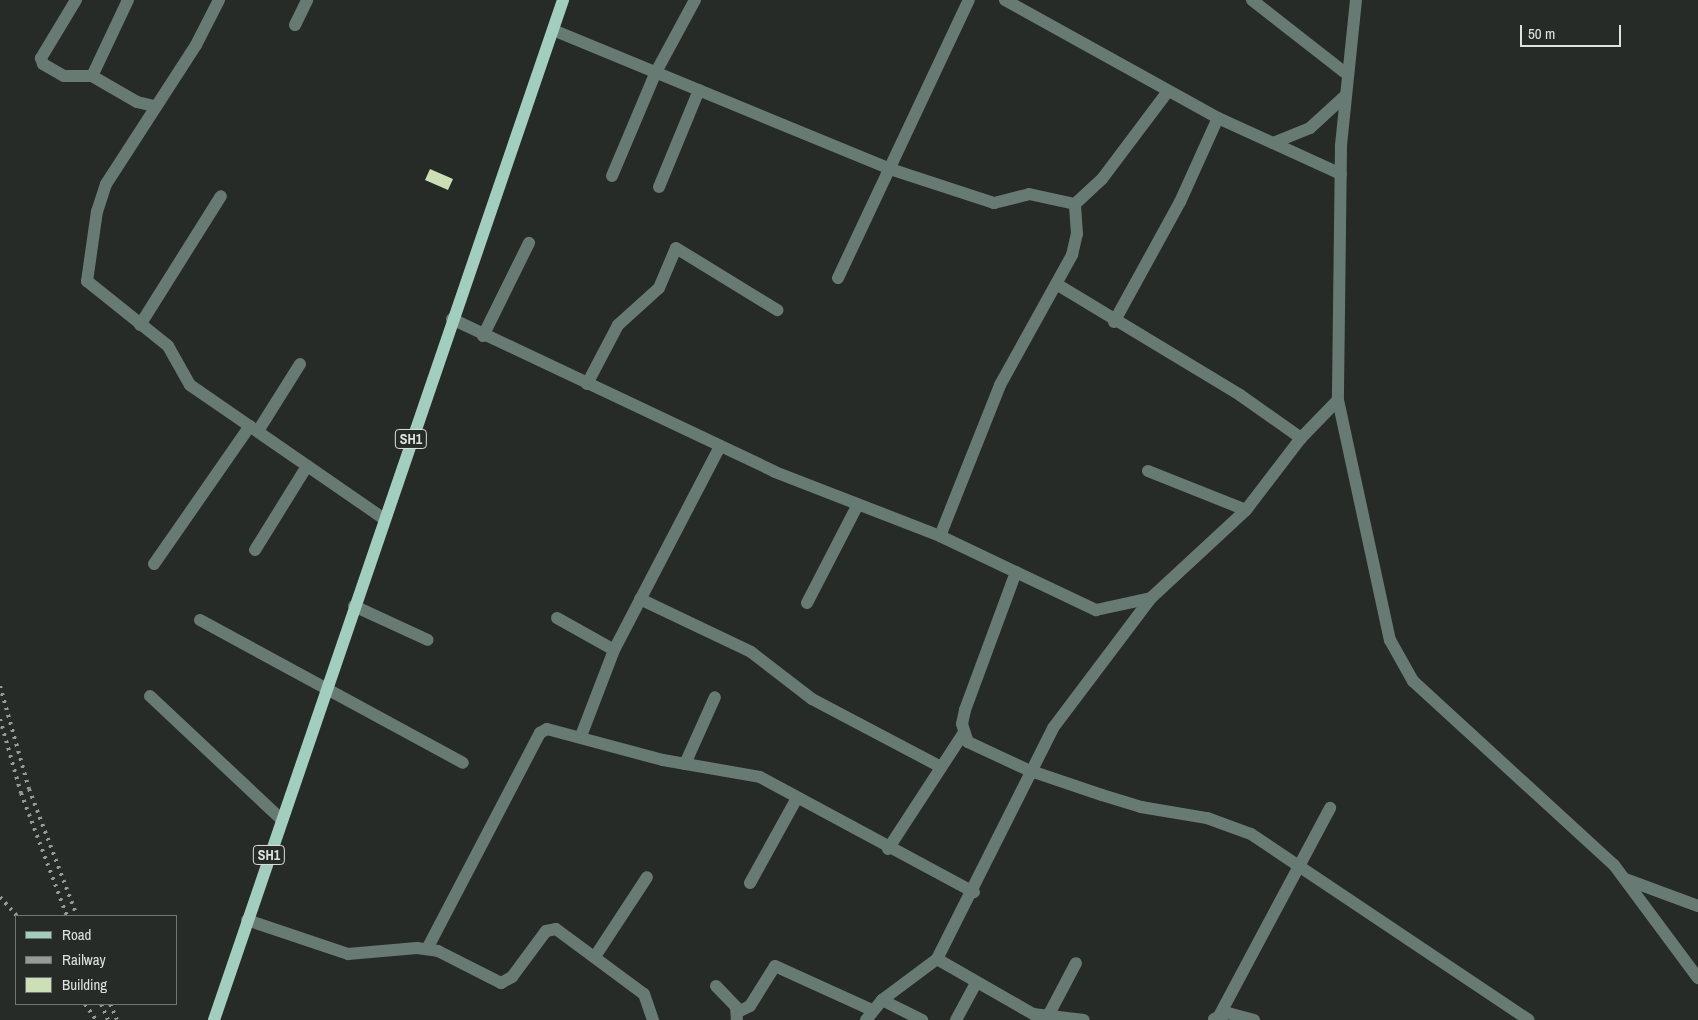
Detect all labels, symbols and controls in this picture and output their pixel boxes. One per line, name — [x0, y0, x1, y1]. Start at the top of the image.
scale bar — [1523, 15, 1624, 47]
text: 50 m — [1528, 23, 1555, 44]
road number: SH1 — [395, 428, 427, 450]
road number: SH1 — [253, 844, 285, 866]
legend — [15, 915, 178, 1005]
text: Road — [62, 924, 91, 945]
text: Railway — [62, 949, 106, 970]
text: Building — [62, 974, 107, 995]

